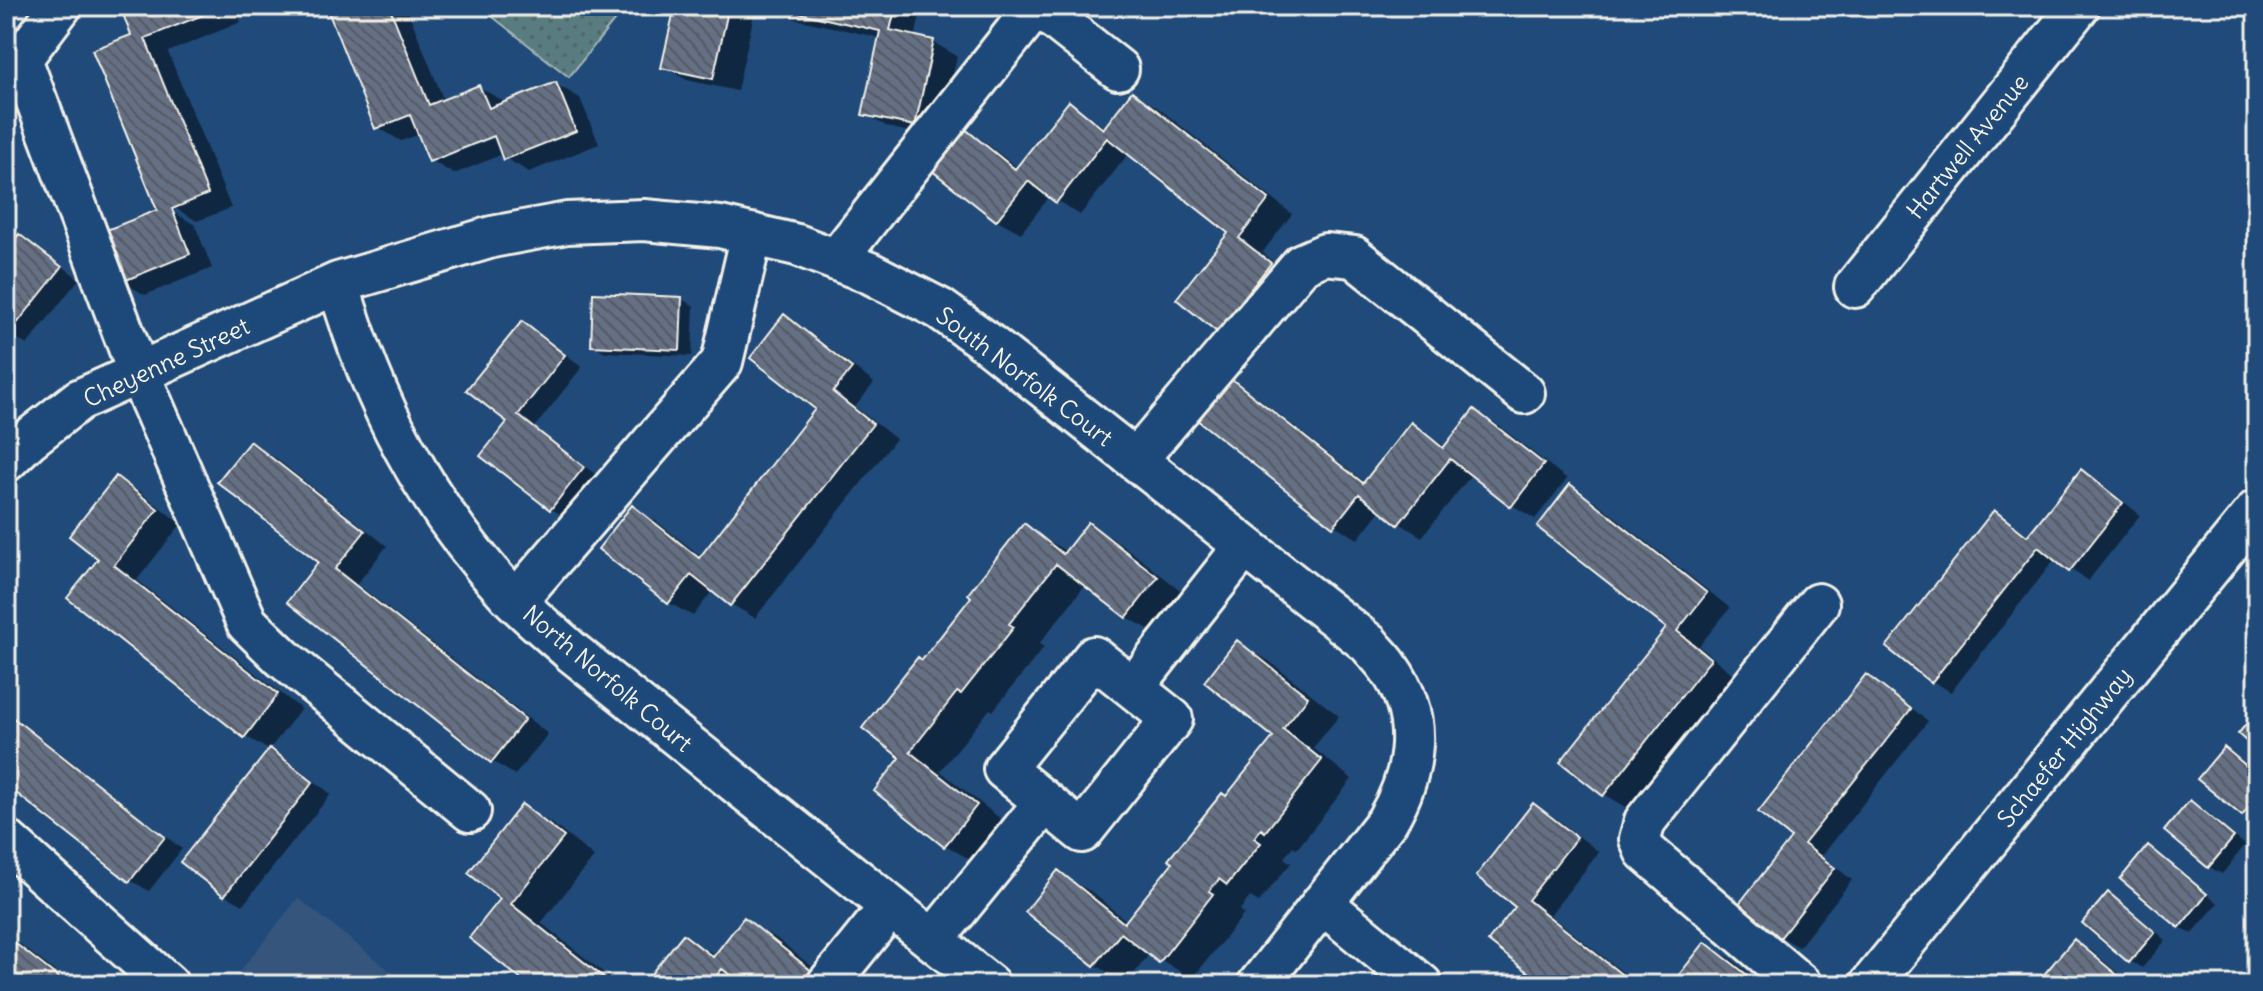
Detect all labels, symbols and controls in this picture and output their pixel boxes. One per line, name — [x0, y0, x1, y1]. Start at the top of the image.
street label: Hartwell Avenue — [1899, 68, 2035, 224]
street label: South Norfolk Court — [931, 300, 1119, 452]
street label: Cheyenne Street — [78, 310, 254, 414]
street label: North Norfolk Court — [517, 598, 699, 758]
street label: Schaefer Highway — [1990, 661, 2138, 833]

